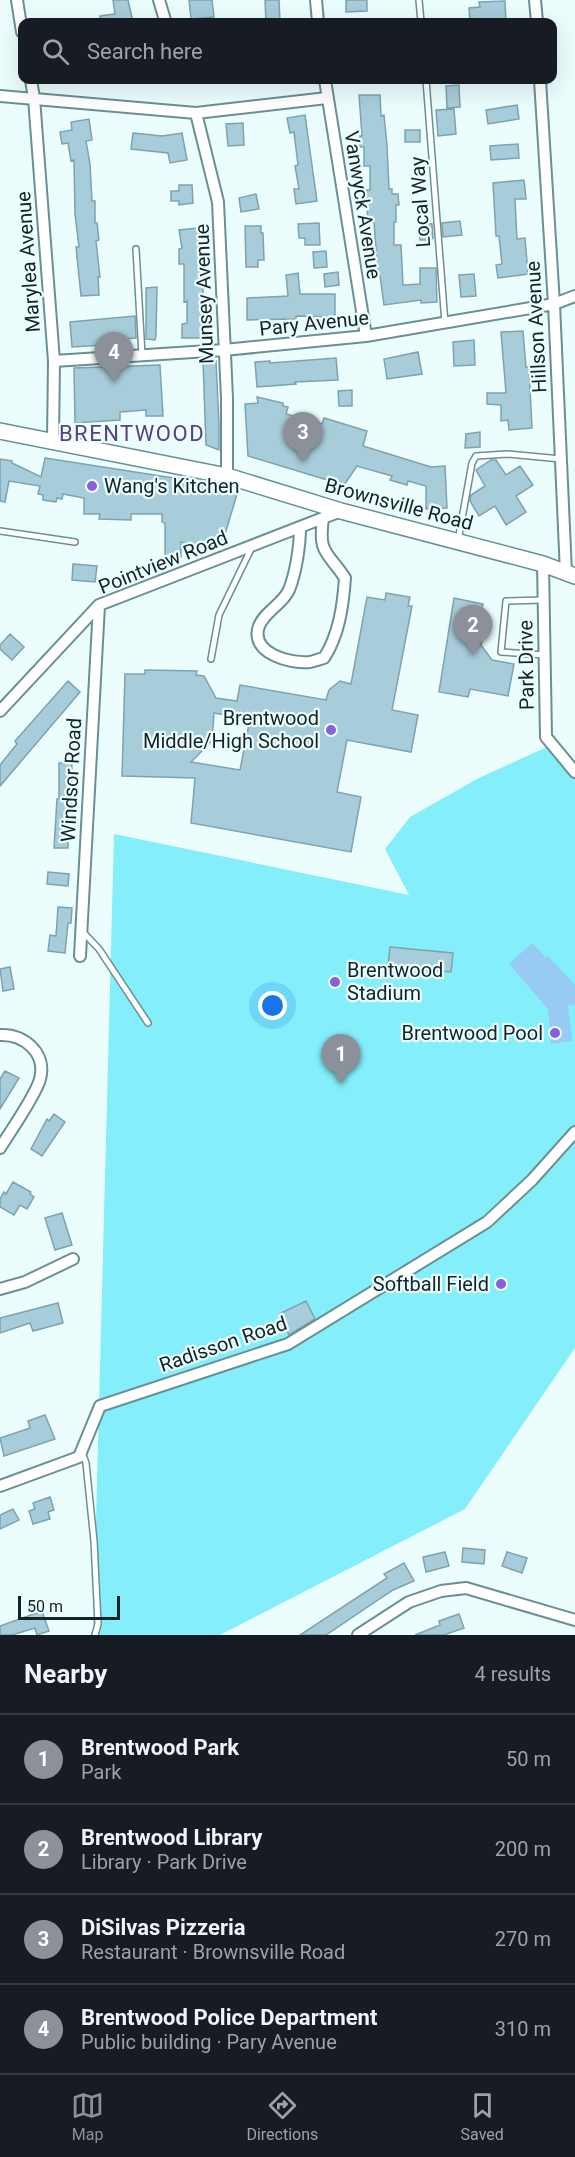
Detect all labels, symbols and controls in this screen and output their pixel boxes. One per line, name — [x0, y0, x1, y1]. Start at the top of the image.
search box — [18, 18, 557, 84]
icon: search — [39, 35, 72, 68]
text: Search here — [87, 39, 203, 64]
street label: Vanwyck Avenue — [339, 129, 387, 281]
street label: Local Way — [405, 155, 435, 248]
street label: Marylea Avenue — [11, 191, 45, 333]
street label: Munsey Avenue — [190, 224, 218, 364]
street label: Hillson Avenue — [521, 260, 551, 394]
street label: Pary Avenue — [258, 305, 370, 341]
pin: 4 — [94, 332, 134, 382]
pin: 3 — [284, 412, 322, 462]
district label: BRENTWOOD — [59, 421, 205, 446]
street label: Brownsville Road — [322, 473, 476, 535]
place label: Wang's Kitchen — [104, 474, 240, 498]
marker: Wang's Kitchen — [85, 479, 99, 493]
street label: Pointview Road — [95, 525, 231, 599]
pin: 2 — [454, 606, 492, 655]
street label: Park Drive — [513, 620, 539, 710]
place label: Brentwood Middle/High School — [143, 706, 319, 753]
street label: Windsor Road — [56, 717, 86, 843]
marker: Brentwood Middle/High School — [324, 723, 338, 737]
place label: Brentwood Stadium — [347, 958, 443, 1005]
marker: Brentwood Stadium — [328, 975, 342, 989]
your location — [258, 991, 287, 1020]
place label: Brentwood Pool — [402, 1021, 543, 1045]
marker: Brentwood Pool — [548, 1026, 562, 1040]
pin: 1 — [322, 1034, 360, 1084]
place label: Softball Field — [373, 1272, 489, 1296]
marker: Softball Field — [494, 1277, 508, 1291]
street label: Radisson Road — [156, 1311, 290, 1377]
scale bar — [18, 1593, 120, 1620]
text: 50 m — [27, 1597, 63, 1616]
text: Nearby — [24, 1659, 107, 1689]
text: 4 results — [475, 1662, 551, 1686]
text: Brentwood Park — [81, 1735, 239, 1760]
text: 1 — [38, 1747, 49, 1771]
text: 50 m — [506, 1747, 551, 1771]
text: Park — [81, 1760, 121, 1784]
text: Brentwood Library — [81, 1825, 262, 1850]
text: 2 — [38, 1837, 49, 1861]
text: 200 m — [495, 1837, 551, 1861]
text: Library · Park Drive — [81, 1850, 247, 1874]
text: DiSilvas Pizzeria — [81, 1915, 246, 1940]
text: 3 — [38, 1927, 49, 1951]
text: 270 m — [495, 1927, 551, 1951]
text: Restaurant · Brownsville Road — [81, 1940, 345, 1964]
text: Brentwood Police Department — [81, 2005, 377, 2030]
text: 4 — [38, 2017, 49, 2041]
text: 310 m — [495, 2017, 551, 2041]
text: Public building · Pary Avenue — [81, 2030, 337, 2054]
tab: Map — [71, 2089, 104, 2144]
tab: Directions — [246, 2089, 318, 2144]
tab: Saved — [461, 2089, 504, 2144]

